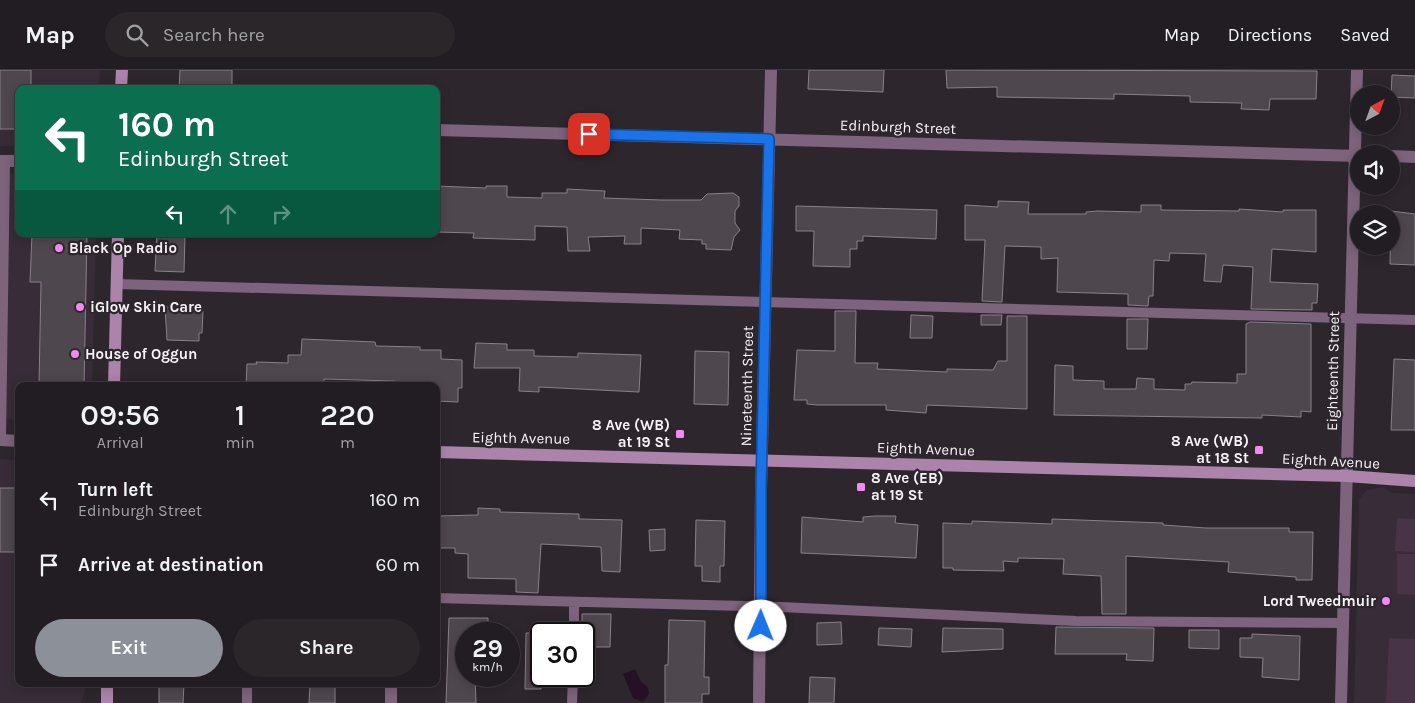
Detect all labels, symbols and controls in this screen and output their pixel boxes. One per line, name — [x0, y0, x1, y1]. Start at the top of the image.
search box — [105, 12, 455, 57]
text: Map — [25, 21, 75, 49]
icon: search — [123, 21, 151, 49]
text: Search here — [163, 24, 265, 46]
text: Map — [1164, 24, 1200, 46]
text: Directions — [1228, 24, 1312, 46]
text: Saved — [1340, 24, 1390, 46]
north arrow — [1350, 85, 1400, 135]
map controls — [1350, 85, 1400, 255]
text: 160 m — [118, 104, 216, 145]
icon: left — [35, 105, 100, 170]
pin — [568, 113, 610, 155]
street label: Edinburgh Street — [840, 116, 957, 138]
icon: arrive — [575, 120, 603, 148]
button: sound — [1350, 145, 1400, 195]
text: Edinburgh Street — [118, 146, 289, 172]
icon: left — [161, 200, 189, 228]
icon: ahead — [214, 200, 242, 228]
icon: right — [267, 200, 295, 228]
button: layers — [1350, 205, 1400, 255]
place label: Black Op Radio — [69, 239, 177, 257]
marker: Black Op Radio — [53, 242, 65, 254]
place label: iGlow Skin Care — [90, 298, 202, 316]
marker: iGlow Skin Care — [74, 301, 86, 313]
street label: Eighteenth Street — [1323, 311, 1343, 431]
street label: Nineteenth Street — [737, 325, 757, 447]
place label: House of Oggun — [85, 345, 197, 363]
marker: House of Oggun — [69, 348, 81, 360]
text: 09:56 — [80, 397, 160, 433]
text: 1 — [235, 397, 245, 433]
text: 220 — [320, 397, 375, 433]
place label: 8 Ave (WB) at 19 St — [592, 416, 670, 451]
street label: Eighth Avenue — [472, 428, 570, 448]
marker: 8 Ave (WB) at 19 St — [674, 428, 686, 440]
place label: 8 Ave (WB) at 18 St — [1171, 432, 1249, 467]
text: Arrival — [97, 433, 144, 452]
text: min — [225, 433, 255, 452]
text: m — [340, 433, 355, 452]
street label: Eighth Avenue — [877, 438, 975, 460]
marker: 8 Ave (WB) at 18 St — [1253, 444, 1265, 456]
street label: Eighth Avenue — [1282, 449, 1380, 473]
place label: 8 Ave (EB) at 19 St — [871, 469, 944, 504]
text: Turn left — [78, 479, 153, 501]
marker: 8 Ave (EB) at 19 St — [855, 481, 867, 493]
icon: left — [35, 486, 63, 514]
text: 160 m — [369, 489, 420, 511]
text: Edinburgh Street — [78, 501, 202, 520]
icon: arrive — [35, 551, 63, 579]
text: Arrive at destination — [78, 554, 264, 576]
text: 60 m — [376, 554, 420, 576]
place label: Lord Tweedmuir — [1263, 592, 1376, 610]
marker: Lord Tweedmuir — [1380, 595, 1392, 607]
position arrow — [734, 599, 786, 651]
button: Exit — [35, 619, 223, 677]
button: Share — [233, 619, 420, 677]
speed limit sign: 30 — [530, 622, 595, 687]
text: 29 — [472, 634, 503, 663]
text: km/h — [472, 660, 503, 674]

